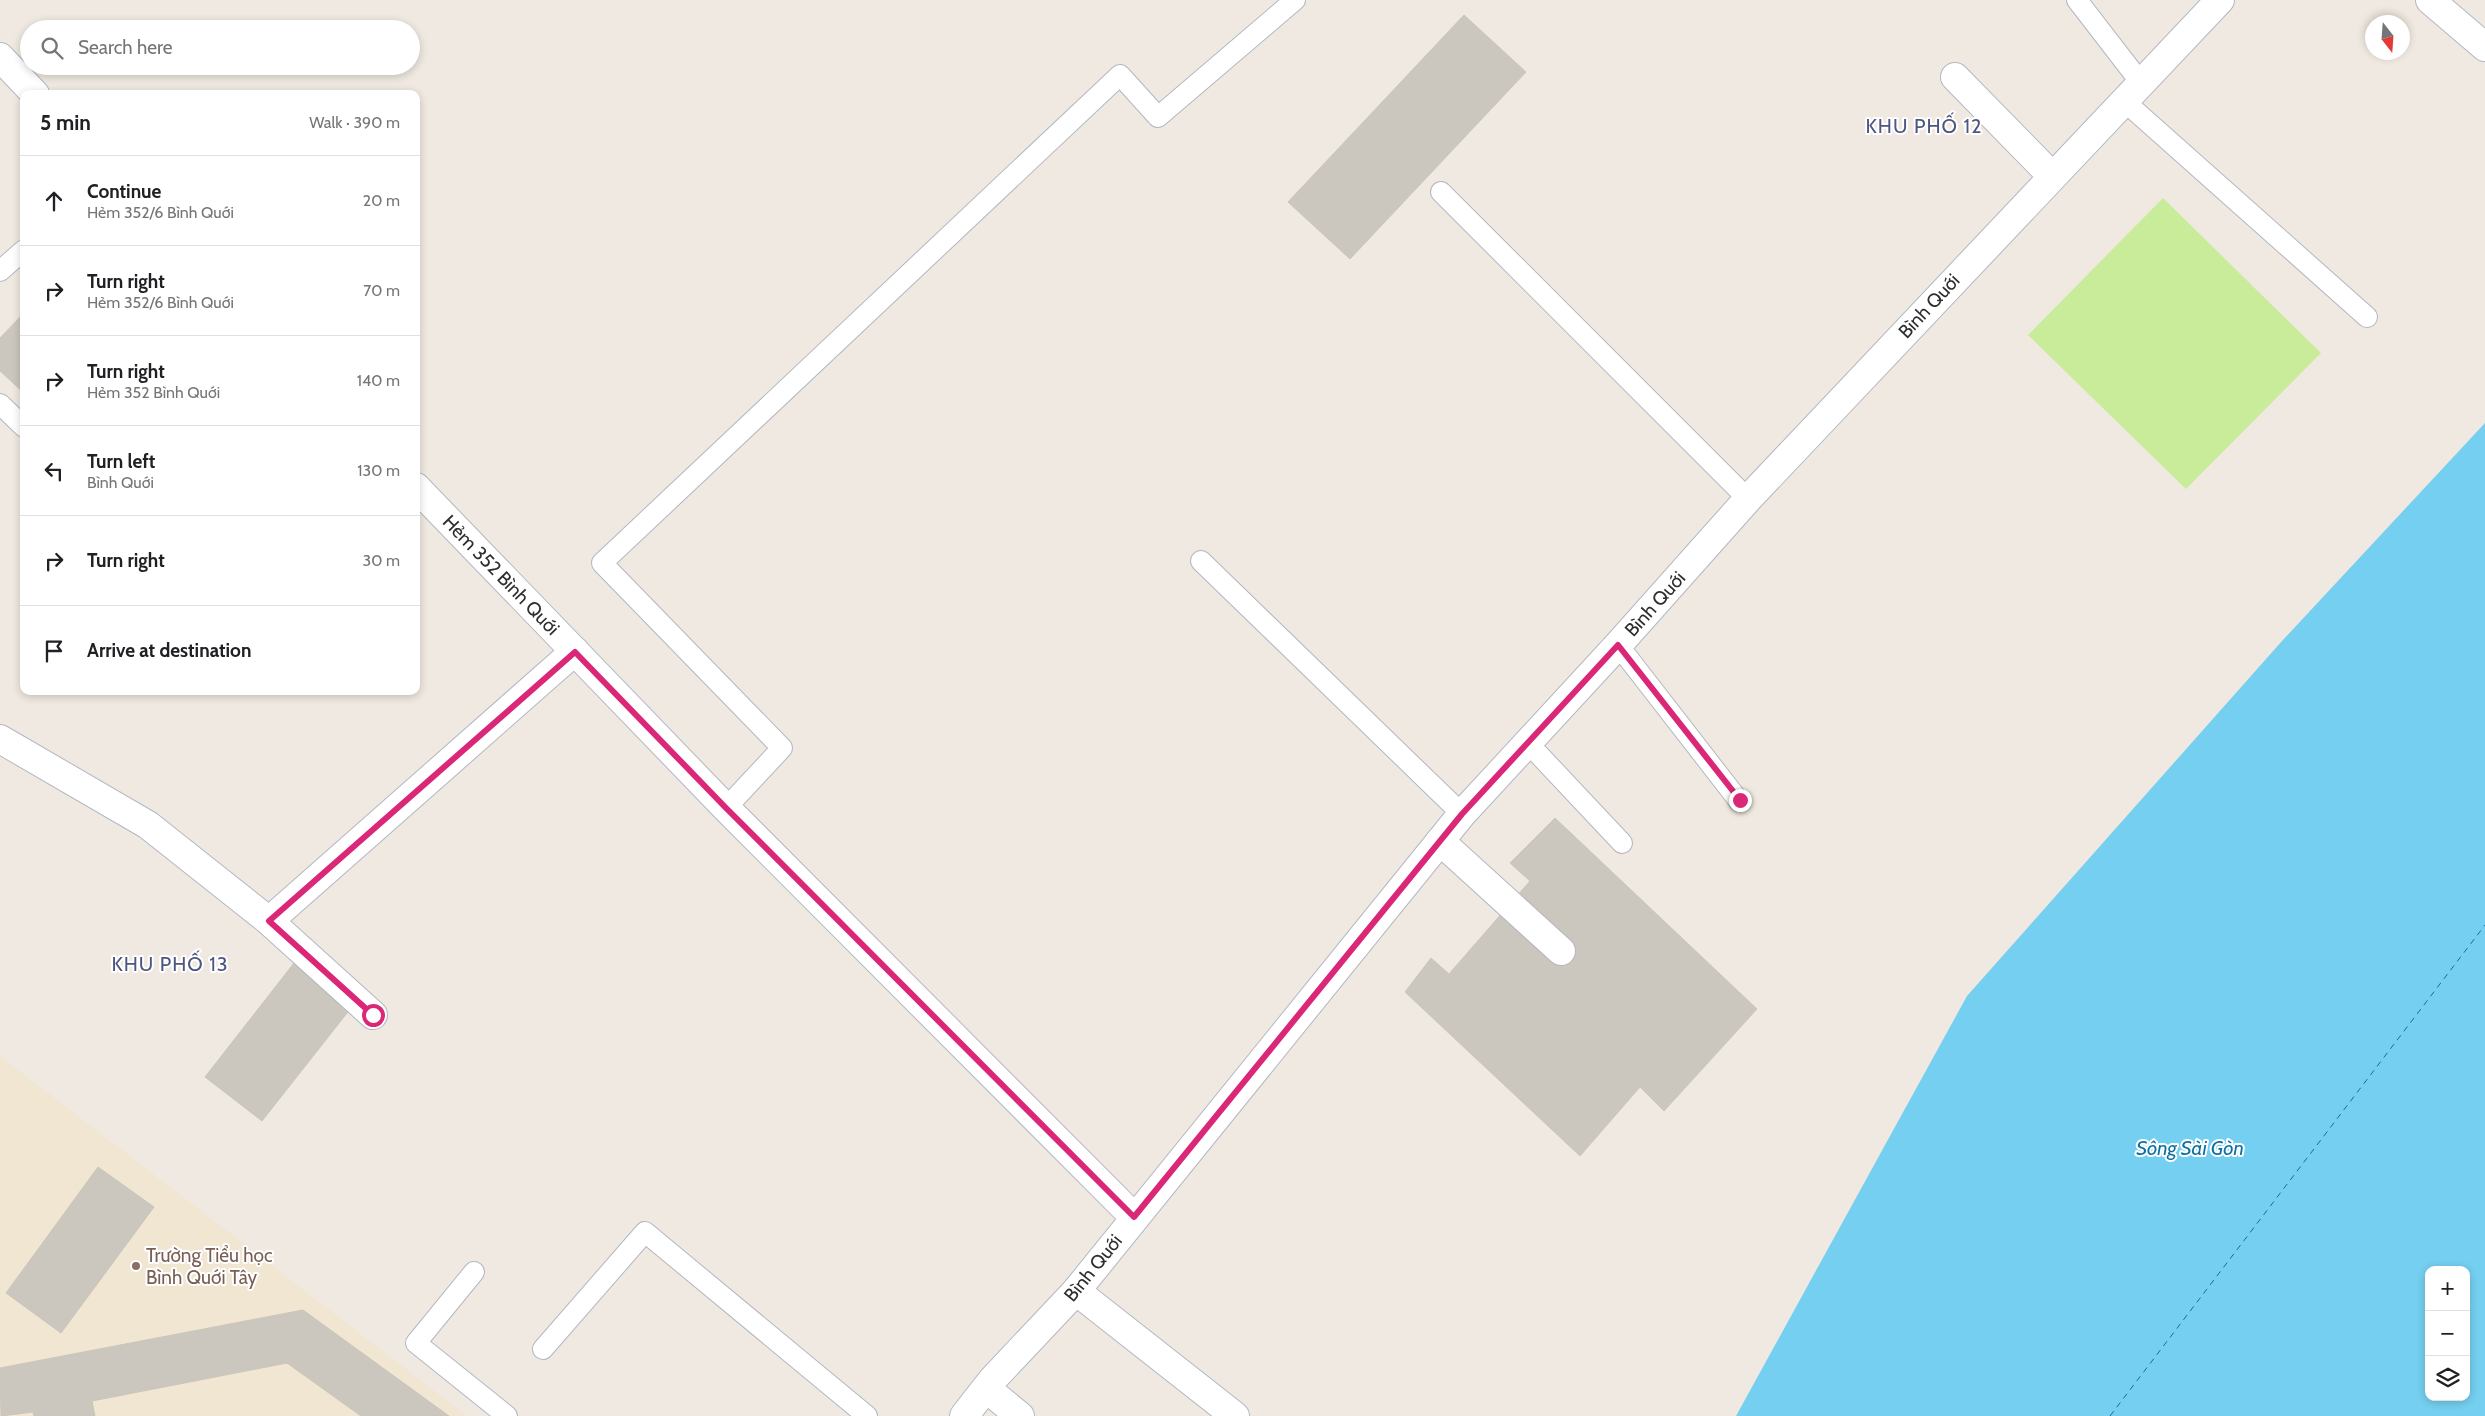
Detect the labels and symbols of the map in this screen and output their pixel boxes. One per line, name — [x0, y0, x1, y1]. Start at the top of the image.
north arrow — [2365, 15, 2410, 60]
district label: KHU PHỐ 12 — [1866, 112, 1982, 138]
street label: Bình Quới — [1894, 269, 1964, 343]
street label: Hẻm 352 Bình Quới — [438, 510, 564, 640]
street label: Bình Quới — [1620, 567, 1690, 641]
route end — [1729, 789, 1752, 812]
district label: KHU PHỐ 13 — [111, 950, 229, 976]
route start — [362, 1004, 385, 1027]
water label: Sông Sài Gòn — [2136, 1136, 2244, 1160]
street label: Bình Quới — [1059, 1230, 1127, 1306]
place label: Trường Tiểu học Bình Quới Tây — [146, 1244, 273, 1289]
marker: Trường Tiểu học Bình Quới Tây — [130, 1260, 142, 1272]

